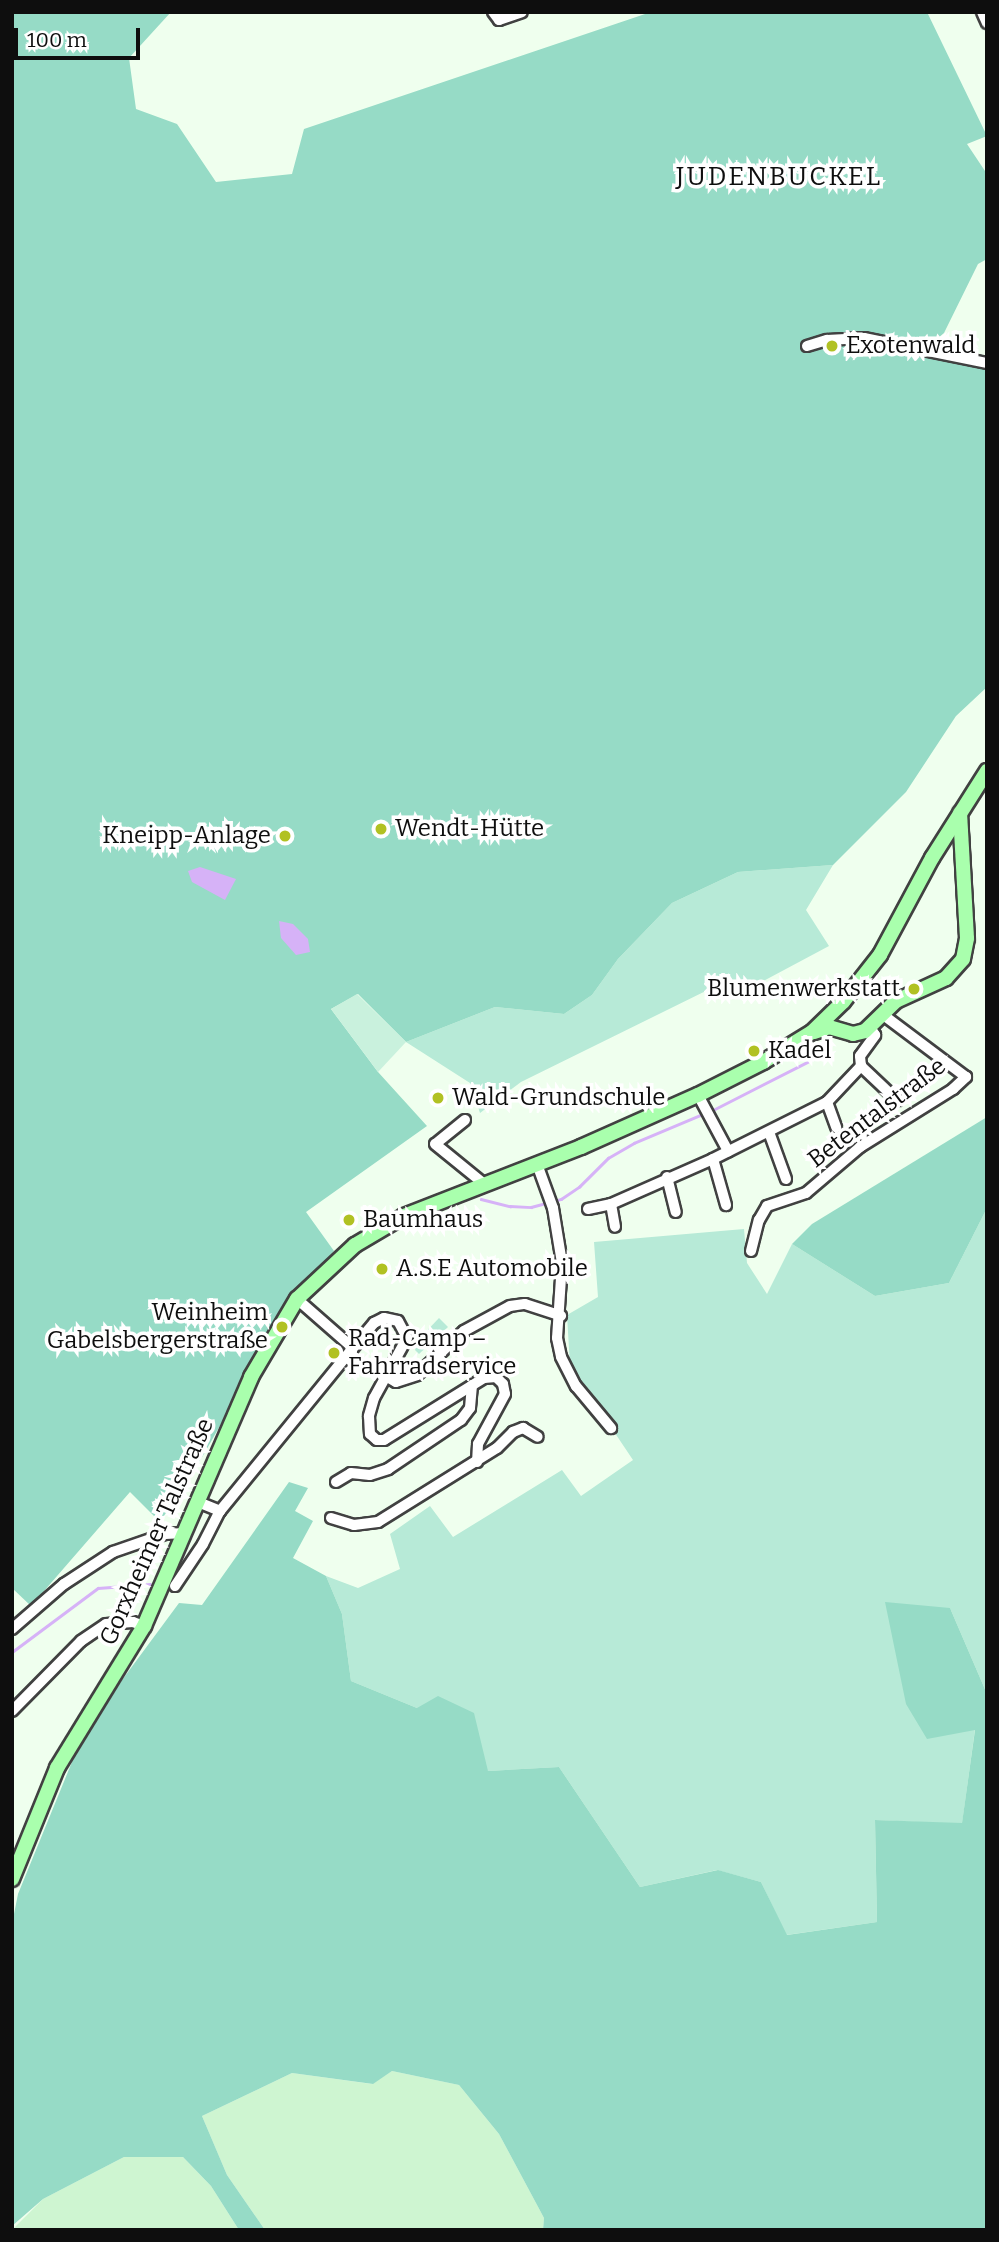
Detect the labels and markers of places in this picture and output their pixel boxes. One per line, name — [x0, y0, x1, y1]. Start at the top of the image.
place label: Exotenwald — [846, 332, 976, 360]
marker: Exotenwald — [824, 338, 840, 354]
place label: Wendt-Hütte — [395, 815, 544, 843]
marker: Wendt-Hütte — [373, 821, 389, 837]
place label: Kneipp-Anlage — [102, 822, 271, 850]
marker: Kneipp-Anlage — [277, 828, 293, 844]
place label: Blumenwerkstatt — [707, 975, 900, 1003]
marker: Blumenwerkstatt — [906, 981, 922, 997]
place label: Kadel — [768, 1037, 831, 1065]
marker: Kadel — [746, 1043, 762, 1059]
place label: Wald-Grundschule — [452, 1084, 665, 1112]
marker: Wald-Grundschule — [430, 1090, 446, 1106]
place label: Baumhaus — [363, 1206, 483, 1234]
marker: Baumhaus — [341, 1212, 357, 1228]
place label: A.S.E Automobile — [396, 1255, 588, 1283]
marker: A.S.E Automobile — [374, 1261, 390, 1277]
place label: Weinheim Gabelsbergerstraße — [47, 1299, 268, 1355]
marker: Weinheim Gabelsbergerstraße — [274, 1319, 290, 1335]
place label: Rad-Camp – Fahrradservice — [348, 1325, 516, 1381]
marker: Rad-Camp – Fahrradservice — [326, 1345, 342, 1361]

